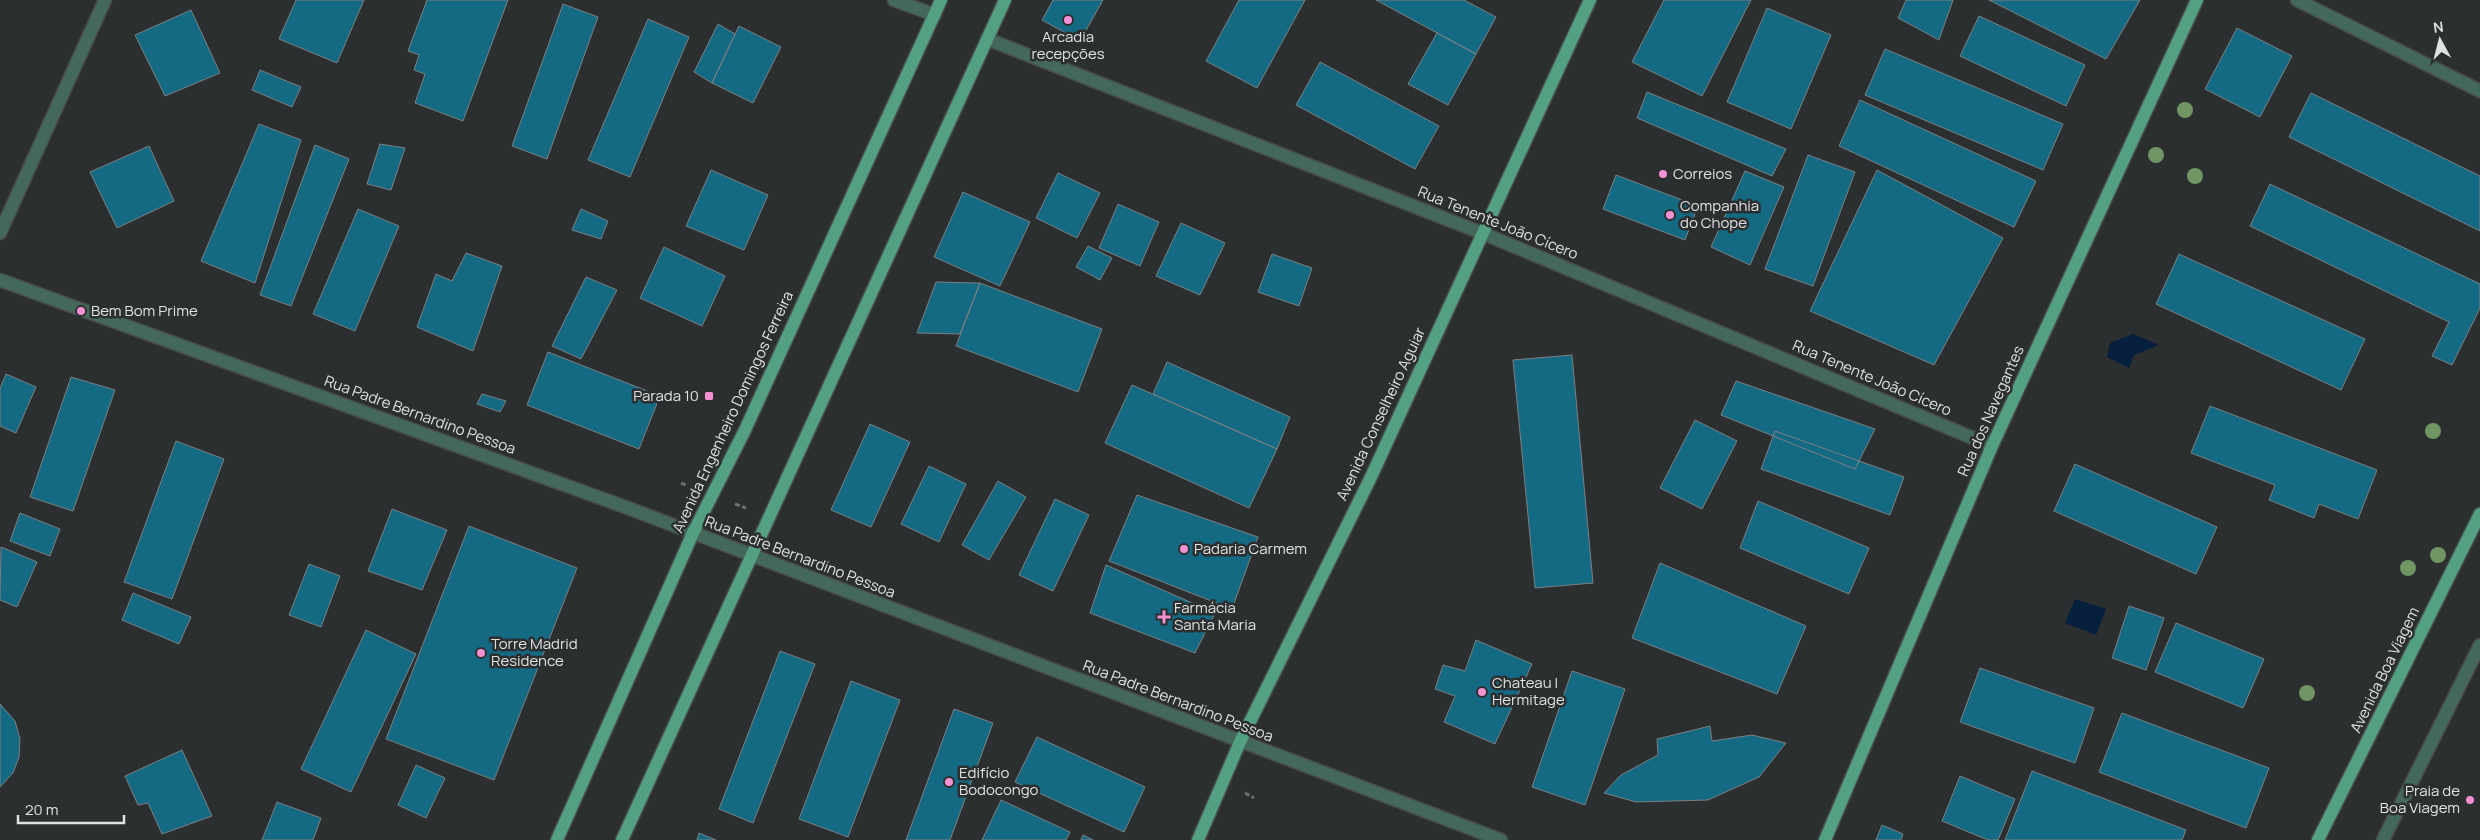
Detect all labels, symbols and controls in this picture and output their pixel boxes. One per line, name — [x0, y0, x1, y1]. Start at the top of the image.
marker: Arcadia recepções — [1062, 14, 1074, 26]
north arrow — [2415, 15, 2465, 65]
text: N — [2432, 17, 2445, 37]
place label: Arcadia recepções — [1031, 26, 1105, 64]
place label: Correios — [1673, 163, 1732, 184]
marker: Correios — [1657, 168, 1669, 180]
street label: Rua Tenente João Cícero — [1415, 181, 1582, 264]
place label: Companhia do Chope — [1680, 195, 1759, 233]
marker: Companhia do Chope — [1664, 209, 1676, 221]
street label: Avenida Engenheiro Domingos Ferreira — [667, 287, 798, 536]
place label: Bem Bom Prime — [91, 300, 198, 321]
marker: Bem Bom Prime — [75, 305, 87, 317]
street label: Avenida Conselheiro Aguiar — [1331, 323, 1430, 504]
street label: Rua Tenente João Cícero — [1789, 334, 1955, 421]
street label: Rua dos Navegantes — [1952, 342, 2029, 480]
street label: Rua Padre Bernardino Pessoa — [321, 370, 519, 459]
place label: Parada 10 — [633, 385, 699, 406]
marker: Parada 10 — [703, 390, 715, 402]
street label: Rua Padre Bernardino Pessoa — [702, 510, 898, 603]
place label: Padaria Carmem — [1194, 538, 1307, 559]
marker: Padaria Carmem — [1178, 543, 1190, 555]
place label: Farmácia Santa Maria — [1174, 597, 1256, 635]
street label: Avenida Boa Viagem — [2345, 603, 2424, 736]
marker: Farmácia Santa Maria — [1158, 611, 1170, 623]
place label: Torre Madrid Residence — [491, 633, 578, 671]
marker: Torre Madrid Residence — [475, 647, 487, 659]
street label: Rua Padre Bernardino Pessoa — [1080, 654, 1276, 747]
place label: Chateau l Hermitage — [1492, 672, 1565, 710]
marker: Chateau l Hermitage — [1476, 686, 1488, 698]
place label: Edifício Bodocongo — [959, 762, 1039, 800]
marker: Edifício Bodocongo — [943, 776, 955, 788]
place label: Praia de Boa Viagem — [2380, 780, 2460, 818]
scale bar — [18, 792, 124, 824]
marker: Praia de Boa Viagem — [2464, 794, 2476, 806]
text: 20 m — [25, 799, 58, 820]

